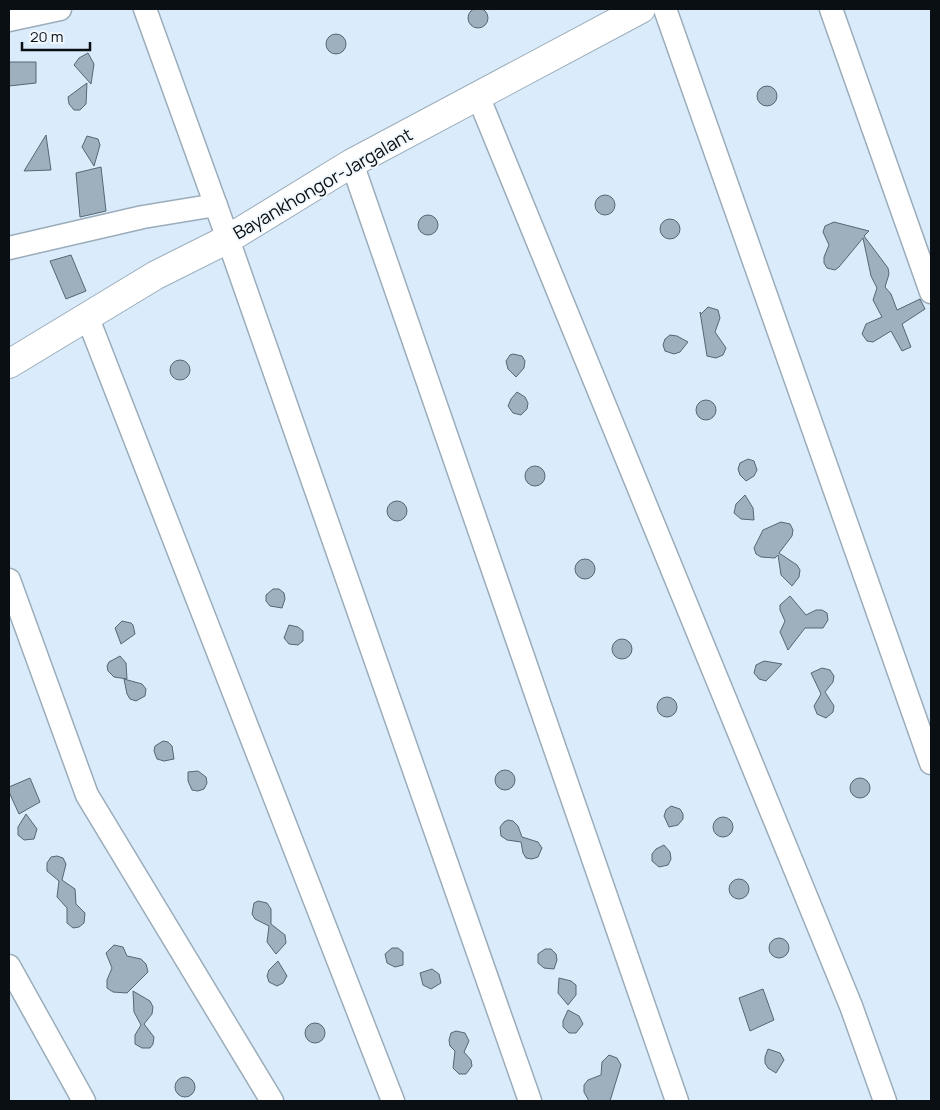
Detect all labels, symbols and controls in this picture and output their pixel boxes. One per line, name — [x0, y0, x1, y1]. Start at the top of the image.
scale bar — [22, 20, 90, 52]
text: 20 m — [30, 26, 63, 47]
street label: Bayankhongor-Jargalant — [228, 122, 417, 244]

